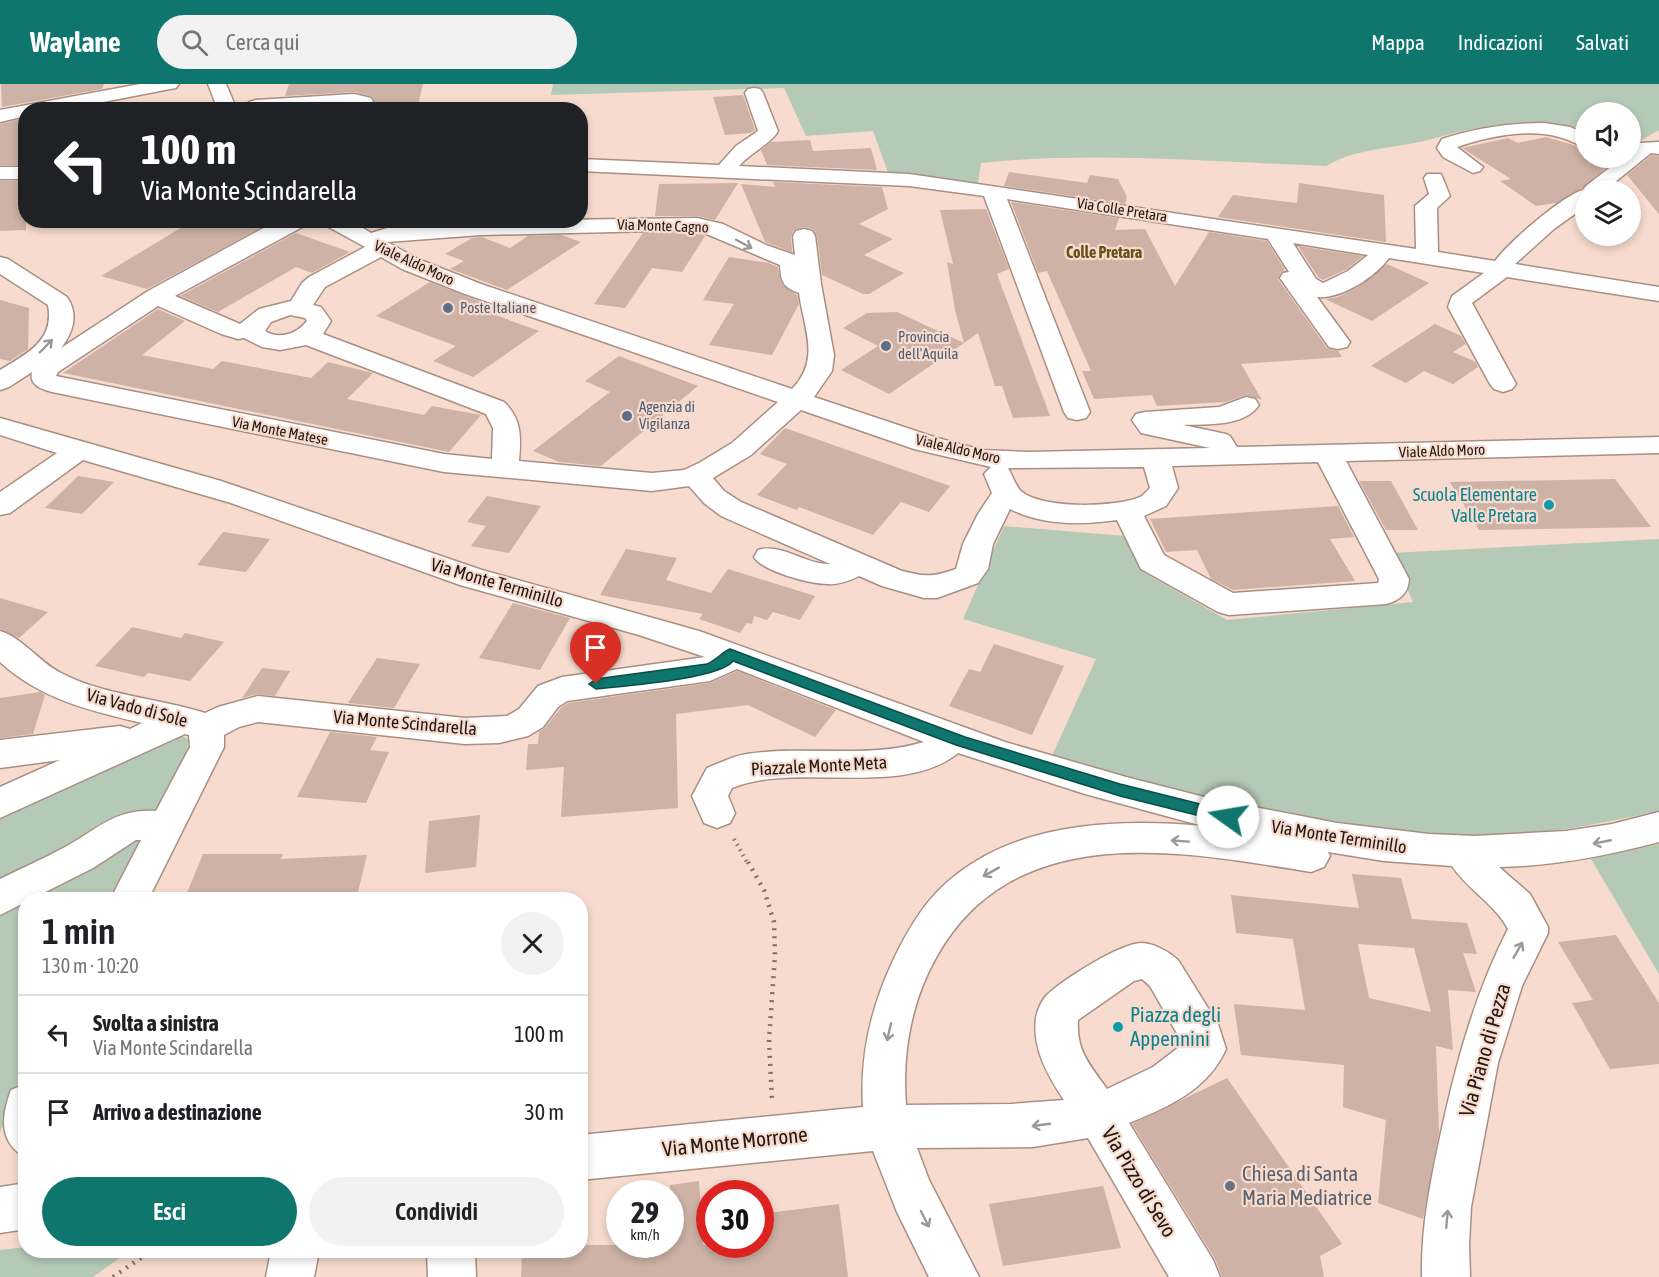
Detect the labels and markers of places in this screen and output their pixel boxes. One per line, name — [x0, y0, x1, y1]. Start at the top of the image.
place label: Poste Italiane — [460, 299, 536, 316]
marker: Poste Italiane — [441, 301, 455, 315]
place label: Provincia dell'Aquila — [898, 328, 958, 362]
marker: Provincia dell'Aquila — [879, 339, 893, 353]
place label: Agenzia di Vigilanza — [639, 398, 695, 432]
marker: Agenzia di Vigilanza — [620, 409, 634, 423]
place label: Scuola Elementare Valle Pretara — [1413, 484, 1537, 526]
marker: Scuola Elementare Valle Pretara — [1542, 498, 1556, 512]
pin — [570, 622, 621, 684]
place label: Piazza degli Appennini — [1130, 1002, 1221, 1050]
marker: Piazza degli Appennini — [1111, 1020, 1125, 1034]
place label: Chiesa di Santa Maria Mediatrice — [1242, 1161, 1372, 1209]
marker: Chiesa di Santa Maria Mediatrice — [1223, 1179, 1237, 1193]

